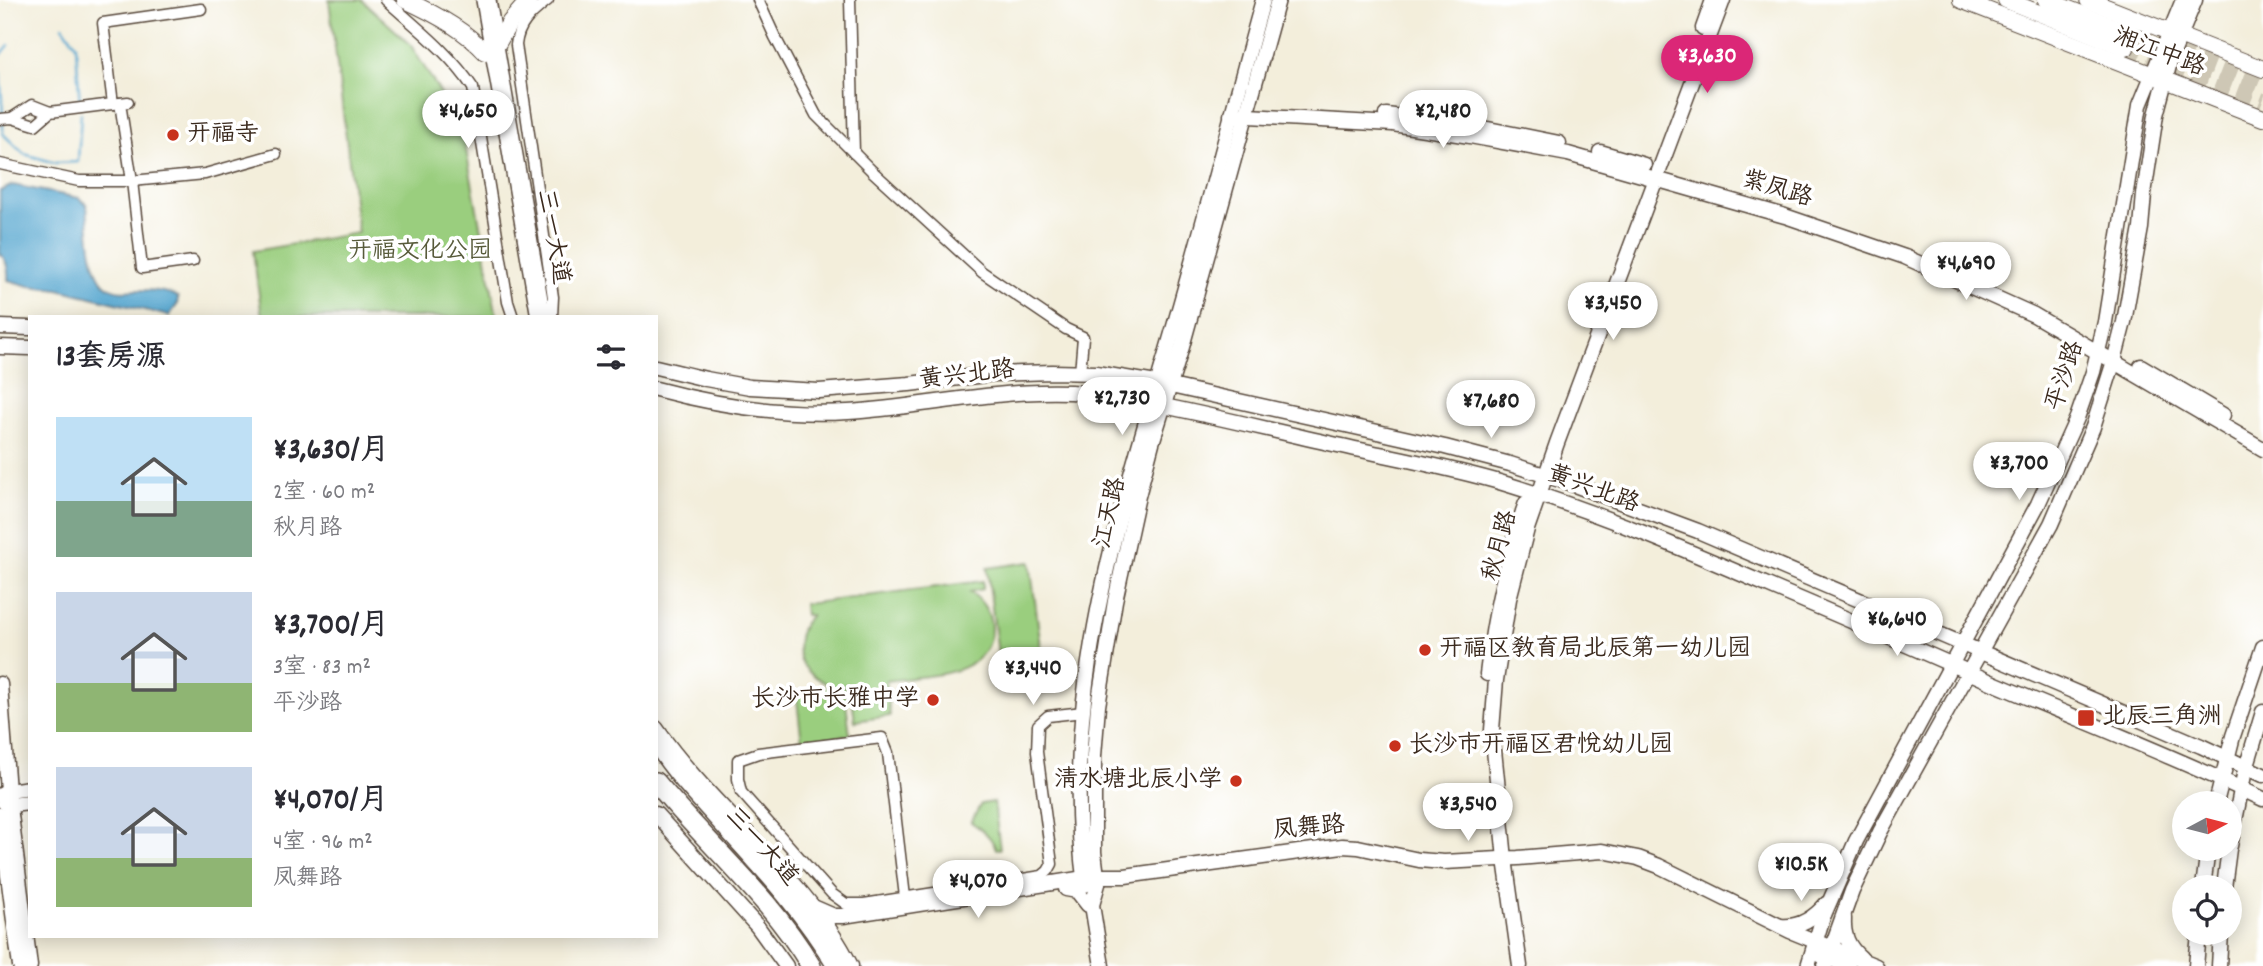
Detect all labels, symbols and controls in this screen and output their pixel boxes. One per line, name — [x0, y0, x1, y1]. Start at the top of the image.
street label: 湘江中路 — [2108, 20, 2210, 86]
pin: ¥3,630 — [1650, 36, 1764, 95]
text: ¥3,630 — [1677, 41, 1737, 74]
pin: ¥4,650 — [411, 90, 525, 150]
pin: ¥2,480 — [1386, 90, 1500, 150]
text: ¥4,650 — [438, 96, 498, 129]
text: ¥2,480 — [1415, 96, 1471, 129]
place label: 开福寺 — [187, 118, 259, 152]
marker: 开福寺 — [165, 127, 181, 143]
street label: 紫凤路 — [1738, 163, 1816, 217]
street label: 三一大道 — [527, 187, 577, 287]
park label: 开福文化公园 — [348, 235, 492, 269]
pin: ¥4,690 — [1909, 243, 2023, 302]
text: ¥4,690 — [1936, 248, 1996, 281]
pin: ¥3,450 — [1556, 282, 1670, 342]
text: ¥3,450 — [1584, 288, 1642, 321]
street label: 平沙路 — [2039, 337, 2093, 415]
text: 13套房源 — [56, 338, 166, 381]
icon: filters — [592, 338, 630, 376]
street label: 黄兴北路 — [917, 353, 1017, 399]
pin: ¥2,730 — [1065, 378, 1179, 437]
pin: ¥7,680 — [1434, 380, 1548, 440]
text: ¥2,730 — [1093, 383, 1151, 416]
text: ¥7,680 — [1462, 386, 1520, 419]
text: ¥3,630/月 — [273, 431, 389, 474]
pin: ¥3,700 — [1962, 442, 2076, 502]
icon: home — [112, 445, 196, 529]
text: ¥3,700 — [1989, 448, 2049, 481]
street label: 黄兴北路 — [1542, 458, 1644, 522]
street label: 江天路 — [1086, 474, 1136, 552]
text: 2室 · 60 m² — [273, 477, 375, 510]
street label: 秋月路 — [1475, 507, 1527, 585]
text: 秋月路 — [273, 513, 342, 546]
pin: ¥6,640 — [1840, 598, 1954, 658]
text: ¥6,640 — [1867, 604, 1927, 637]
text: ¥3,700/月 — [273, 606, 389, 649]
icon: home — [112, 620, 196, 704]
place label: 开福区教育局北辰第一幼儿园 — [1439, 633, 1751, 667]
marker: 开福区教育局北辰第一幼儿园 — [1417, 642, 1433, 658]
pin: ¥3,440 — [976, 648, 1090, 707]
text: 3室 · 83 m² — [273, 652, 371, 685]
text: ¥3,440 — [1004, 653, 1062, 686]
place label: 长沙市长雅中学 — [751, 683, 919, 717]
text: 平沙路 — [273, 688, 342, 721]
marker: 长沙市长雅中学 — [925, 692, 941, 708]
place label: 北辰三角洲 — [2102, 701, 2222, 735]
marker: 北辰三角洲 — [2076, 708, 2096, 728]
place label: 长沙市开福区君悦幼儿园 — [1409, 729, 1673, 763]
marker: 长沙市开福区君悦幼儿园 — [1387, 738, 1403, 754]
place label: 清水塘北辰小学 — [1054, 764, 1222, 798]
marker: 清水塘北辰小学 — [1228, 773, 1244, 789]
text: ¥4,070/月 — [273, 781, 388, 824]
pin: ¥3,540 — [1411, 784, 1525, 843]
text: ¥3,540 — [1439, 789, 1497, 822]
north arrow — [2172, 791, 2242, 861]
map controls — [2172, 791, 2242, 945]
icon: home — [112, 795, 196, 879]
street label: 三一大道 — [716, 800, 806, 894]
street label: 凤舞路 — [1272, 809, 1346, 849]
text: 4室 · 96 m² — [273, 827, 373, 860]
pin: ¥10.5K — [1744, 844, 1858, 903]
text: ¥10.5K — [1774, 849, 1828, 882]
pin: ¥4,070 — [921, 860, 1035, 920]
text: 凤舞路 — [273, 863, 342, 896]
text: ¥4,070 — [949, 866, 1007, 899]
button: locate — [2172, 875, 2242, 945]

